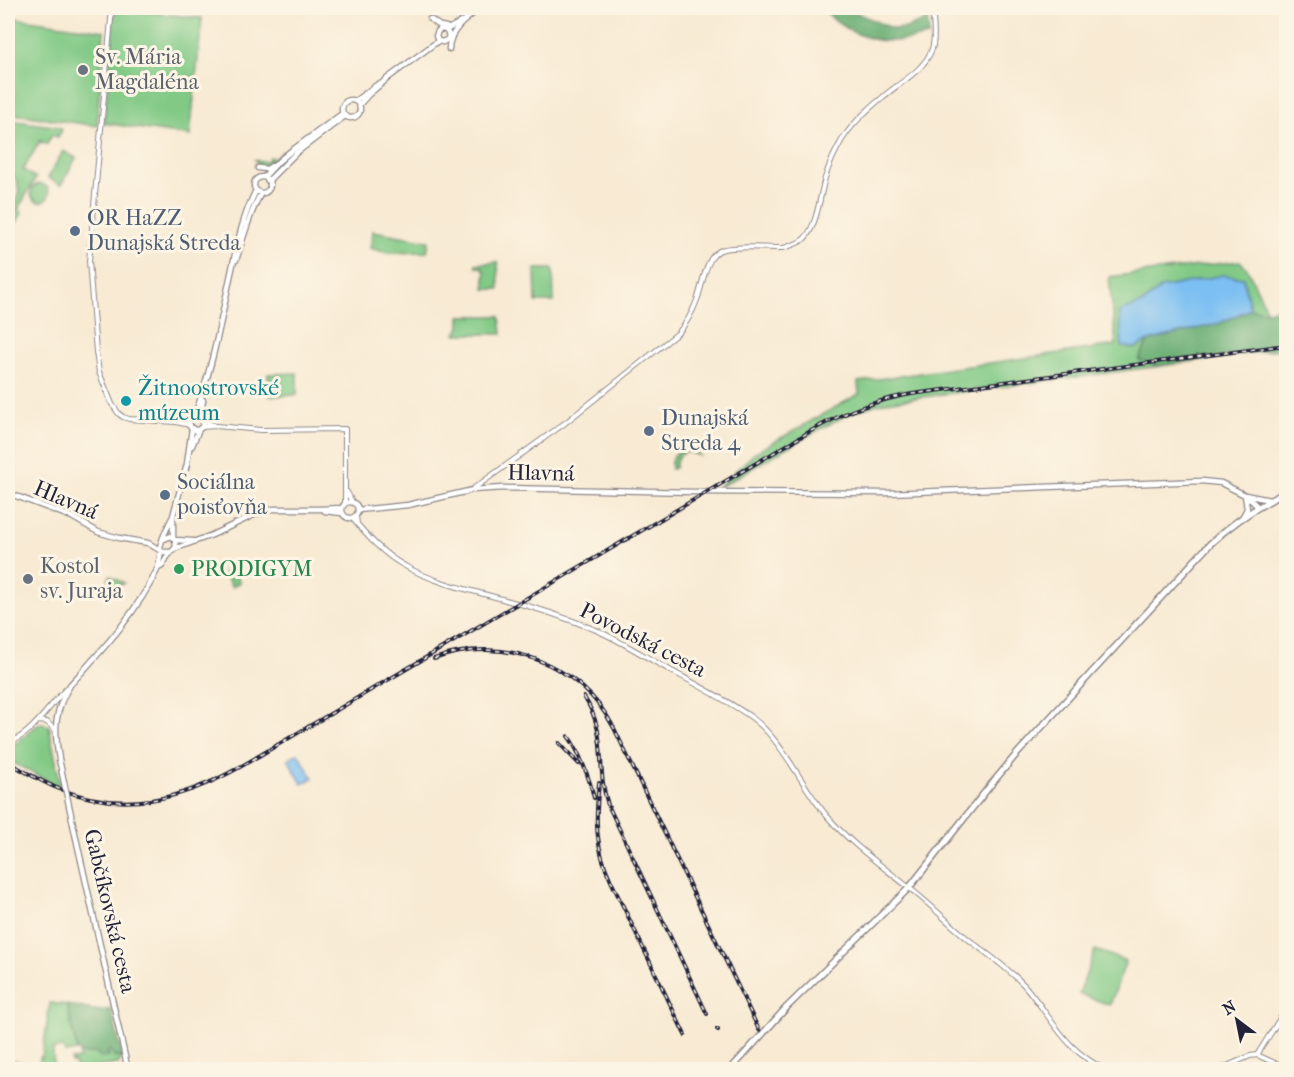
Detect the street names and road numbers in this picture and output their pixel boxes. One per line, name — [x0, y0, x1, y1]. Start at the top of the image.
street label: Hlavná — [507, 459, 576, 487]
street label: Hlavná — [30, 475, 103, 525]
street label: Povodská cesta — [576, 597, 711, 683]
street label: Gabčíkovská cesta — [79, 827, 142, 996]

